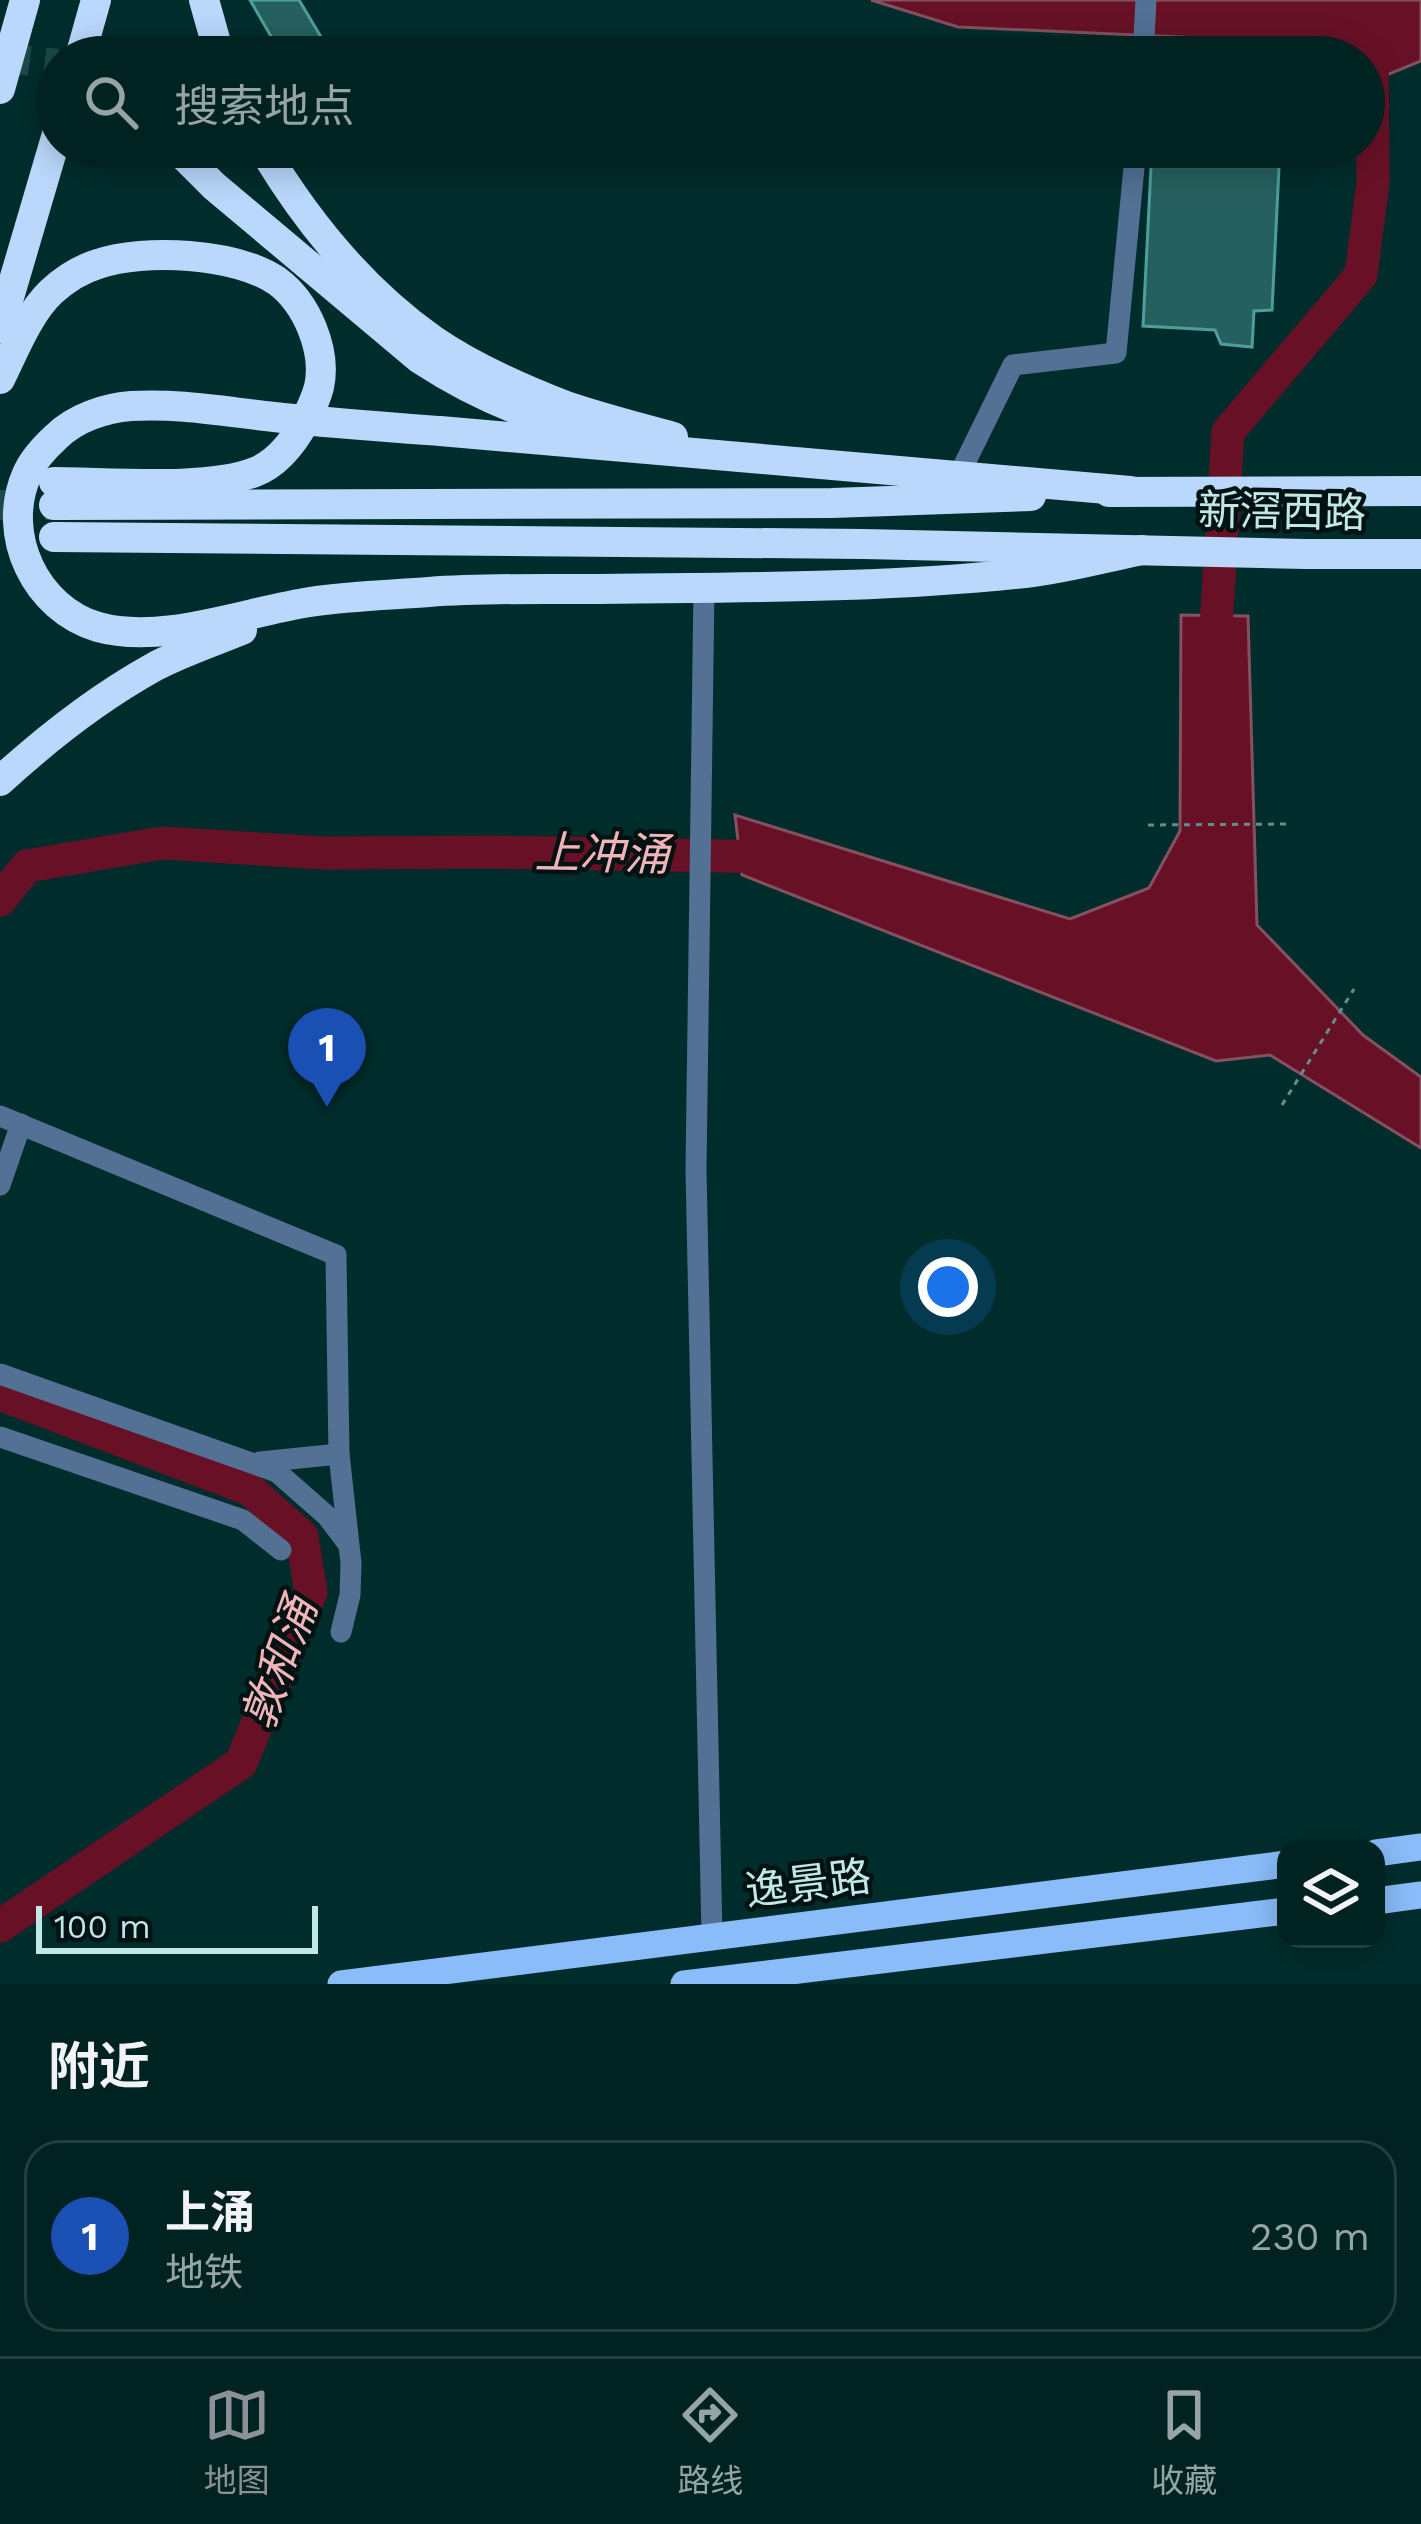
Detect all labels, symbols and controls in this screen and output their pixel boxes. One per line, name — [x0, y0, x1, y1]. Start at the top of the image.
search box — [36, 36, 1385, 168]
icon: search — [78, 69, 144, 135]
text: 搜索地点 — [174, 80, 354, 133]
street label: 新滘西路 — [1198, 486, 1366, 537]
water label: 上冲涌 — [534, 826, 675, 881]
pin: 1 — [288, 1008, 366, 1107]
your location — [918, 1257, 978, 1317]
water label: 敦和涌 — [231, 1586, 329, 1736]
map controls — [1277, 1840, 1385, 1948]
button: layers — [1277, 1840, 1385, 1948]
street label: 逸景路 — [743, 1852, 874, 1915]
scale bar — [36, 1900, 318, 1953]
text: 100 m — [54, 1907, 151, 1946]
text: 附近 — [48, 2037, 150, 2096]
text: 上涌 — [165, 2186, 255, 2239]
text: 1 — [82, 2214, 98, 2259]
text: 230 m — [1250, 2214, 1370, 2259]
text: 地铁 — [165, 2250, 243, 2295]
tab: 地图 — [204, 2382, 270, 2502]
tab: 路线 — [677, 2382, 743, 2502]
tab: 收藏 — [1151, 2382, 1217, 2502]

